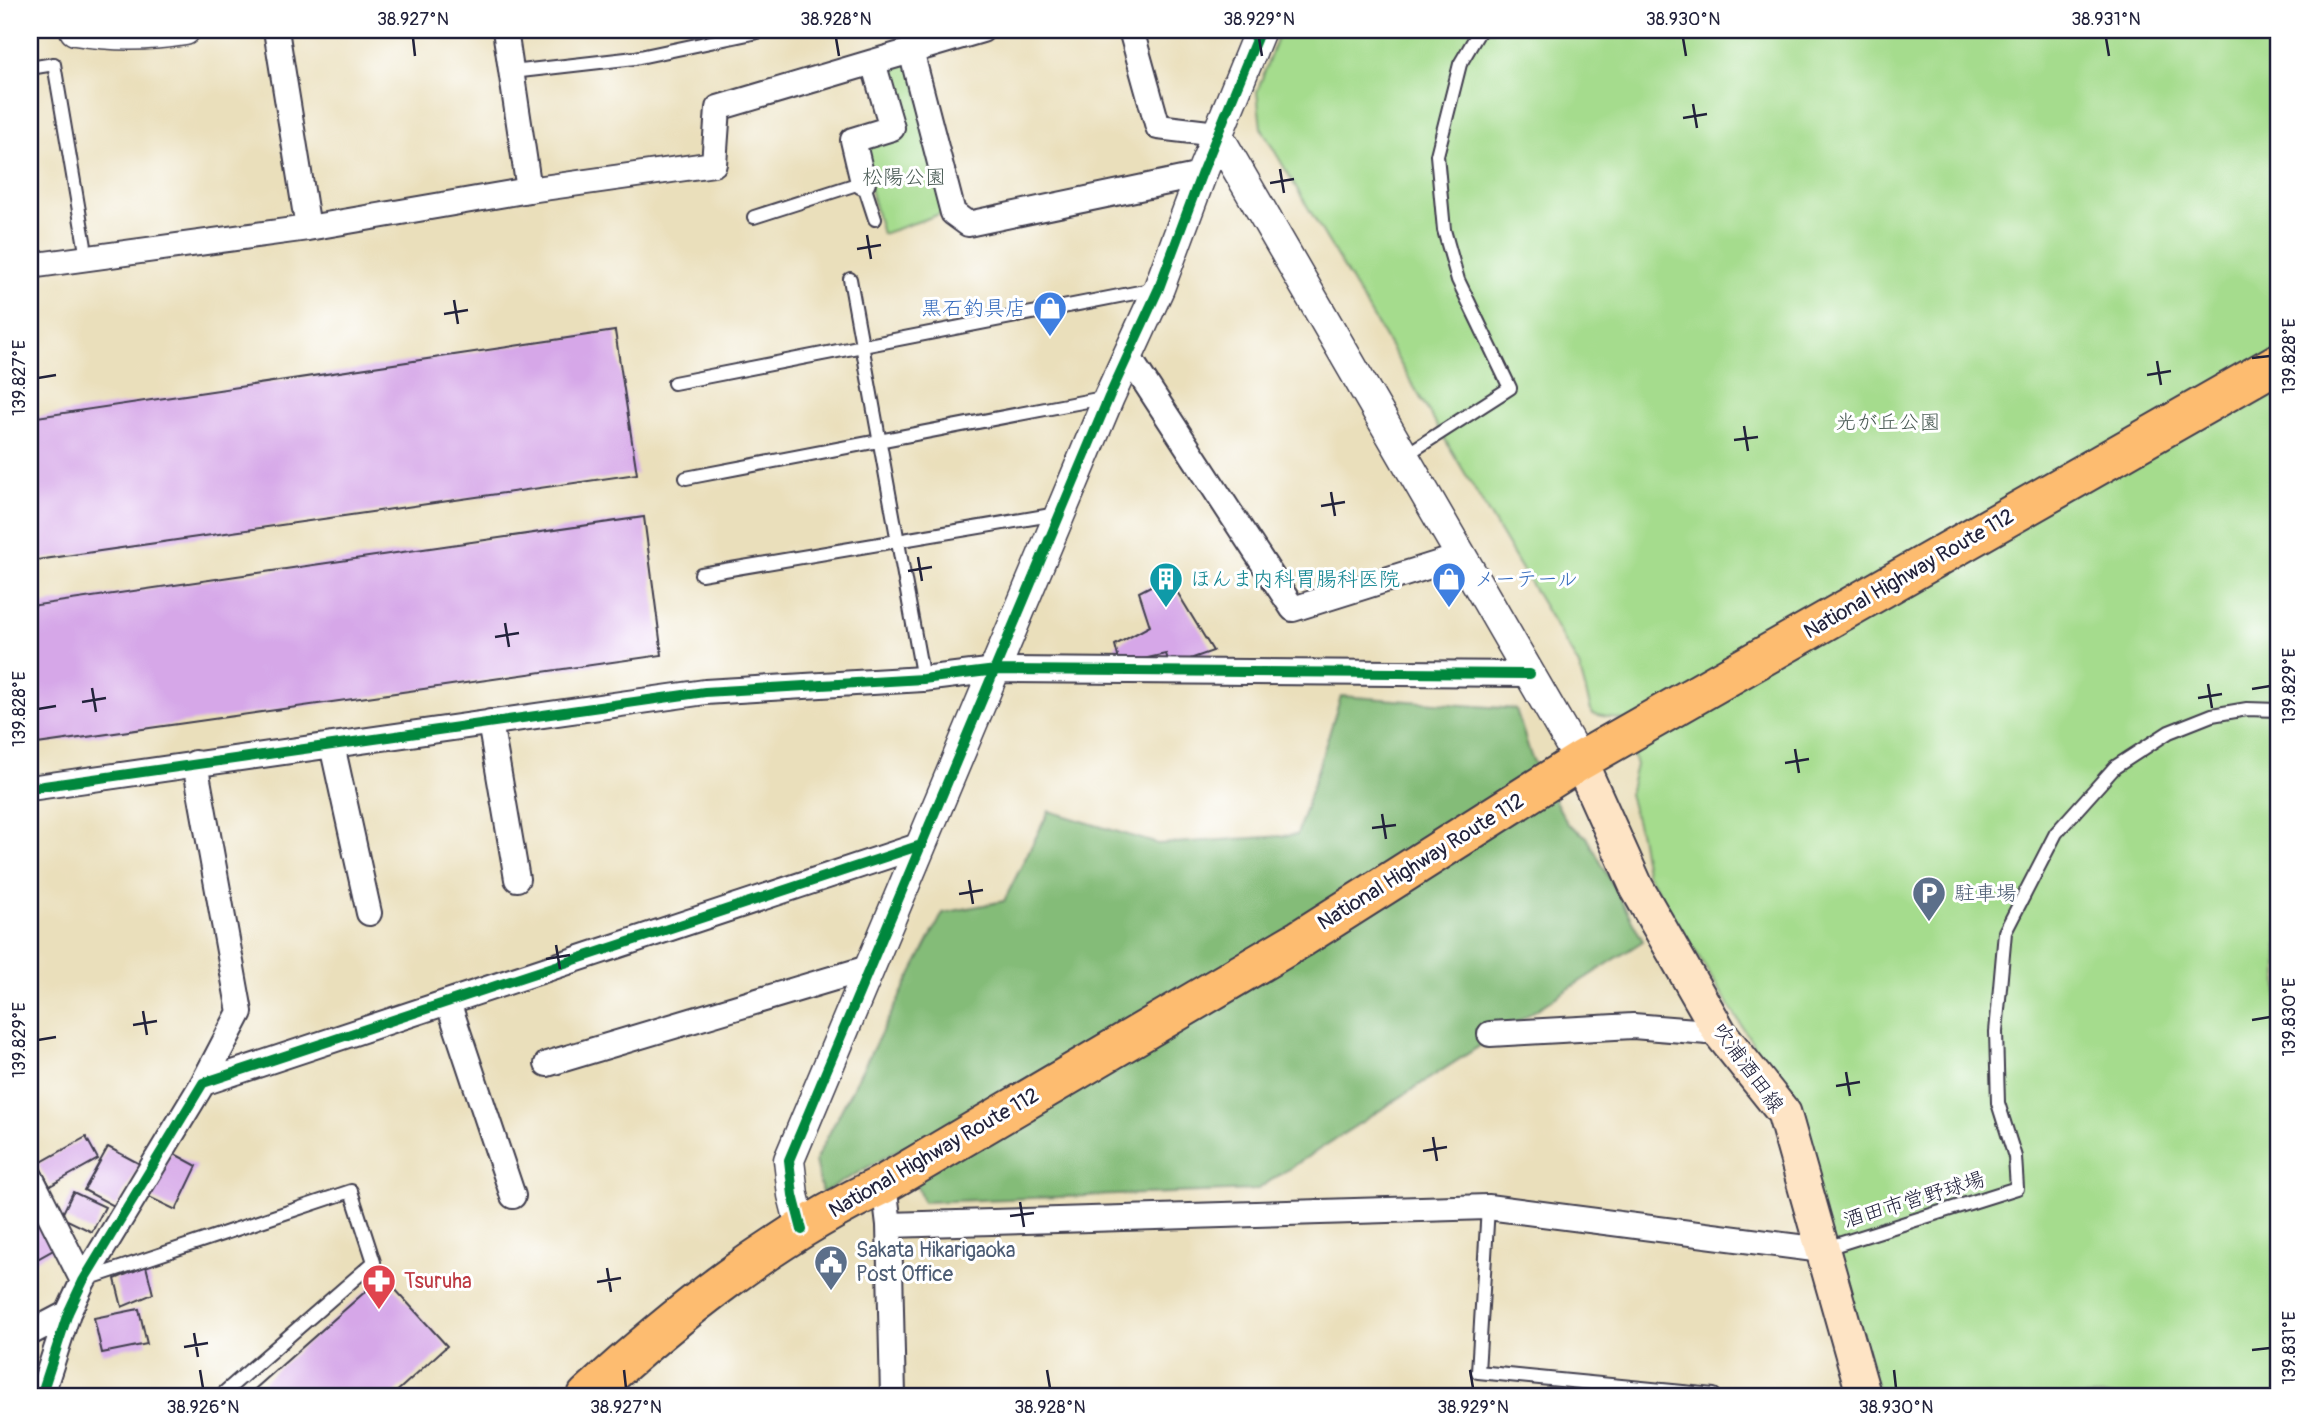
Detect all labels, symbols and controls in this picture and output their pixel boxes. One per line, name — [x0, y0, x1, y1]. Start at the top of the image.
text: 38.927°N — [377, 8, 449, 31]
text: 38.928°N — [800, 8, 872, 31]
text: 38.929°N — [1223, 8, 1295, 31]
text: 38.930°N — [1646, 8, 1720, 31]
text: 38.931°N — [2071, 8, 2141, 31]
park label: 松陽公園 — [862, 164, 946, 191]
shop icon: 黒石釣具店 — [1031, 289, 1069, 338]
place label: 黒石釣具店 — [921, 295, 1026, 322]
text: 139.828°E — [2278, 318, 2301, 394]
text: 139.827°E — [8, 340, 31, 416]
park label: 光が丘公園 — [1836, 409, 1941, 436]
street label: National Highway Route 112 — [1799, 503, 2019, 645]
building icon: ほんま内科胃腸科医院 — [1147, 560, 1185, 609]
shop icon: メーテール — [1430, 560, 1468, 609]
place label: ほんま内科胃腸科医院 — [1190, 566, 1400, 593]
place label: メーテール — [1474, 566, 1578, 593]
text: 139.829°E — [2278, 648, 2301, 724]
text: 139.828°E — [8, 671, 31, 747]
street label: National Highway Route 112 — [1313, 787, 1529, 937]
parking icon: 駐車場 — [1910, 874, 1948, 923]
place label: 駐車場 — [1954, 880, 2017, 907]
text: 139.830°E — [2278, 978, 2301, 1056]
text: 139.829°E — [8, 1002, 31, 1078]
street label: 吹浦酒田線 — [1706, 1018, 1790, 1118]
street label: National Highway Route 112 — [824, 1082, 1044, 1224]
street label: 酒田市営野球場 — [1840, 1166, 1988, 1234]
place label: Sakata Hikarigaoka Post Office — [856, 1237, 1016, 1288]
public building icon: Sakata Hikarigaoka Post Office — [812, 1243, 850, 1292]
pharmacy icon: Tsuruha — [360, 1262, 398, 1311]
place label: Tsuruha — [404, 1268, 472, 1295]
text: 139.831°E — [2278, 1311, 2301, 1385]
text: 38.926°N — [167, 1396, 239, 1419]
text: 38.927°N — [590, 1396, 662, 1419]
text: 38.928°N — [1014, 1396, 1086, 1419]
text: 38.929°N — [1437, 1396, 1509, 1419]
text: 38.930°N — [1859, 1396, 1933, 1419]

